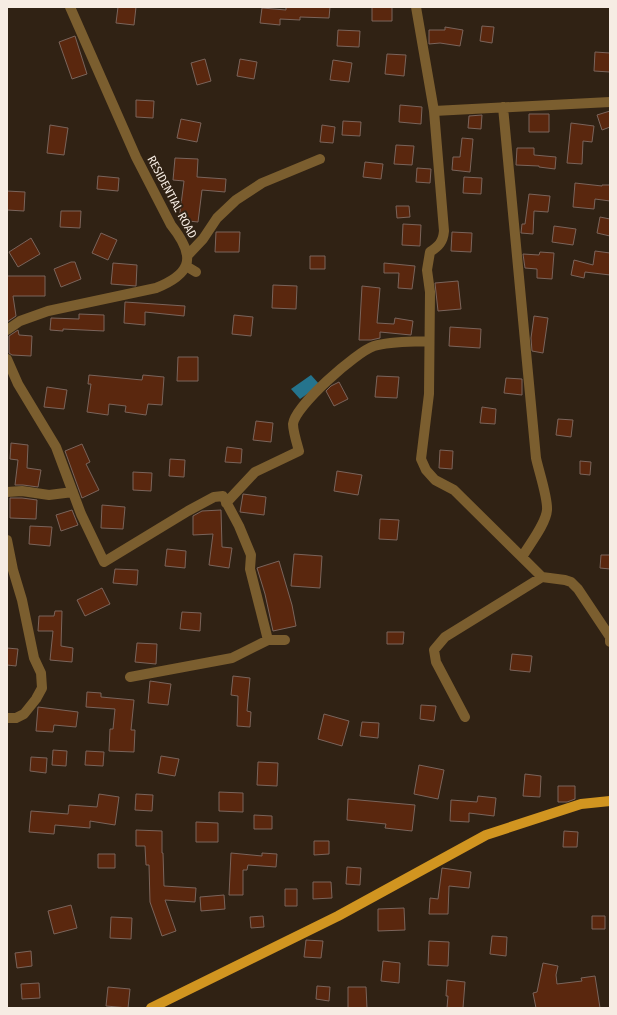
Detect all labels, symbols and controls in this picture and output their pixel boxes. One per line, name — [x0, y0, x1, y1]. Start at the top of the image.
street label: RESIDENTIAL ROAD — [144, 153, 200, 241]

